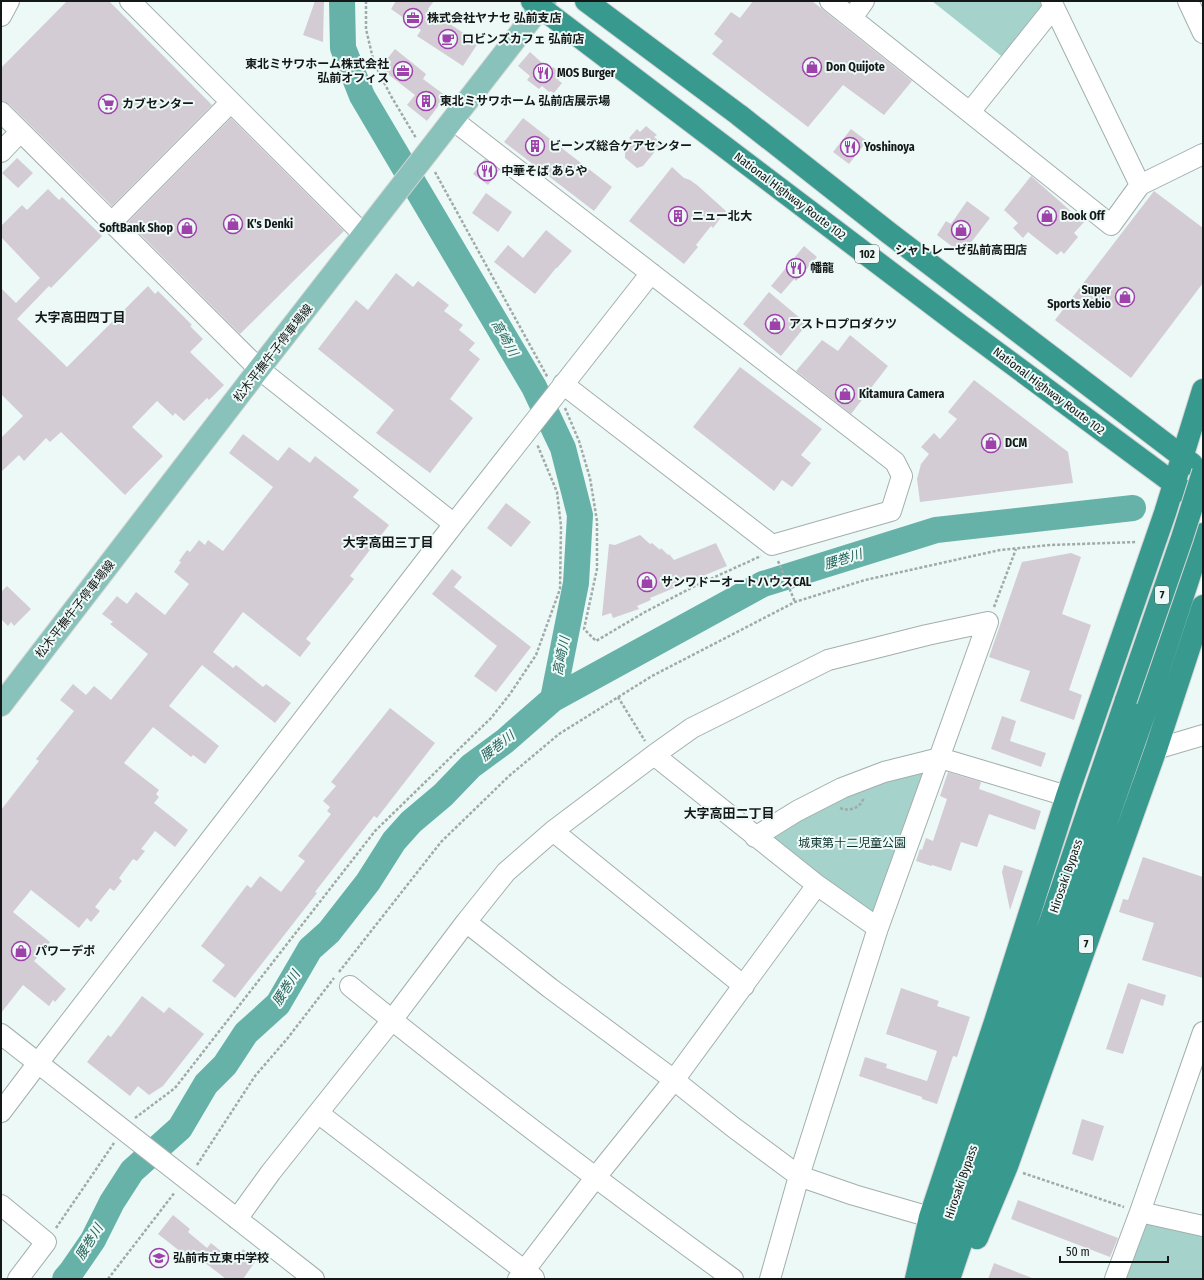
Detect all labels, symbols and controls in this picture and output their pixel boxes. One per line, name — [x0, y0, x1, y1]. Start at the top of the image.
office icon: 株式会社ヤナセ 弘前支店 — [402, 7, 424, 29]
place label: 株式会社ヤナセ 弘前支店 — [427, 11, 562, 25]
cafe icon: ロビンズカフェ 弘前店 — [437, 28, 459, 50]
place label: ロビンズカフェ 弘前店 — [462, 32, 584, 46]
shop icon: Don Quijote — [801, 56, 823, 78]
place label: 東北ミサワホーム株式会社 弘前オフィス — [245, 57, 389, 85]
office icon: 東北ミサワホーム株式会社 弘前オフィス — [392, 60, 414, 82]
place label: Don Quijote — [826, 60, 885, 74]
restaurant icon: MOS Burger — [532, 62, 554, 84]
place label: MOS Burger — [557, 66, 616, 80]
building icon: 東北ミサワホーム 弘前店展示場 — [415, 90, 437, 112]
supermarket icon: カブセンター — [97, 93, 119, 115]
place label: 東北ミサワホーム 弘前店展示場 — [440, 94, 610, 108]
place label: カブセンター — [122, 97, 194, 111]
building icon: ビーンズ総合ケアセンター — [524, 135, 546, 157]
restaurant icon: Yoshinoya — [839, 136, 861, 158]
place label: ビーンズ総合ケアセンター — [549, 139, 692, 153]
place label: Yoshinoya — [863, 140, 915, 154]
street label: National Highway Route 102 — [732, 150, 848, 242]
restaurant icon: 中華そば あらや — [476, 160, 498, 182]
place label: 中華そば あらや — [501, 164, 588, 178]
building icon: ニュー北大 — [667, 205, 689, 227]
shop icon: Book Off — [1036, 205, 1058, 227]
place label: ニュー北大 — [692, 209, 752, 223]
place label: Book Off — [1061, 209, 1106, 223]
shop icon: K's Denki — [222, 213, 244, 235]
shop icon: SoftBank Shop — [176, 217, 198, 239]
place label: K's Denki — [247, 217, 293, 231]
shop icon: シャトレーゼ弘前高田店 — [950, 219, 972, 241]
place label: SoftBank Shop — [99, 221, 173, 235]
place label: シャトレーゼ弘前高田店 — [895, 243, 1027, 257]
road number: 102 — [855, 245, 879, 263]
restaurant icon: 幡龍 — [785, 257, 807, 279]
place label: 幡龍 — [810, 261, 834, 275]
place label: Super Sports Xebio — [1047, 283, 1112, 311]
shop icon: Super Sports Xebio — [1114, 286, 1136, 308]
street label: 松木平撫牛子停車場線 — [231, 301, 315, 405]
district label: 大字高田四丁目 — [34, 310, 126, 325]
shop icon: アストロプロダクツ — [764, 313, 786, 335]
water label: 高崎川 — [489, 317, 522, 360]
place label: アストロプロダクツ — [789, 317, 897, 331]
street label: National Highway Route 102 — [991, 345, 1107, 437]
shop icon: Kitamura Camera — [834, 383, 856, 405]
place label: Kitamura Camera — [859, 387, 944, 401]
shop icon: DCM — [980, 432, 1002, 454]
place label: DCM — [1005, 436, 1027, 450]
district label: 大字高田三丁目 — [342, 535, 434, 550]
water label: 腰巻川 — [822, 546, 866, 572]
street label: 松木平撫牛子停車場線 — [33, 557, 117, 661]
shop icon: サンワドーオートハウスCAL — [636, 571, 658, 593]
place label: サンワドーオートハウスCAL — [661, 575, 812, 589]
road number: 7 — [1155, 586, 1169, 604]
water label: 高崎川 — [550, 633, 572, 677]
water label: 腰巻川 — [477, 727, 519, 764]
district label: 大字高田二丁目 — [683, 806, 775, 821]
park label: 城東第十二児童公園 — [798, 836, 906, 850]
street label: Hirosaki Bypass — [1047, 837, 1085, 915]
road number: 7 — [1079, 935, 1093, 953]
shop icon: パワーデポ — [10, 940, 32, 962]
place label: パワーデポ — [35, 944, 95, 958]
water label: 腰巻川 — [269, 966, 304, 1008]
street label: Hirosaki Bypass — [942, 1143, 980, 1221]
water label: 腰巻川 — [72, 1220, 107, 1263]
scale bar — [1060, 1238, 1168, 1264]
text: 50 m — [1066, 1245, 1090, 1259]
school or university icon: 弘前市立東中学校 — [148, 1247, 170, 1269]
place label: 弘前市立東中学校 — [173, 1251, 269, 1265]

